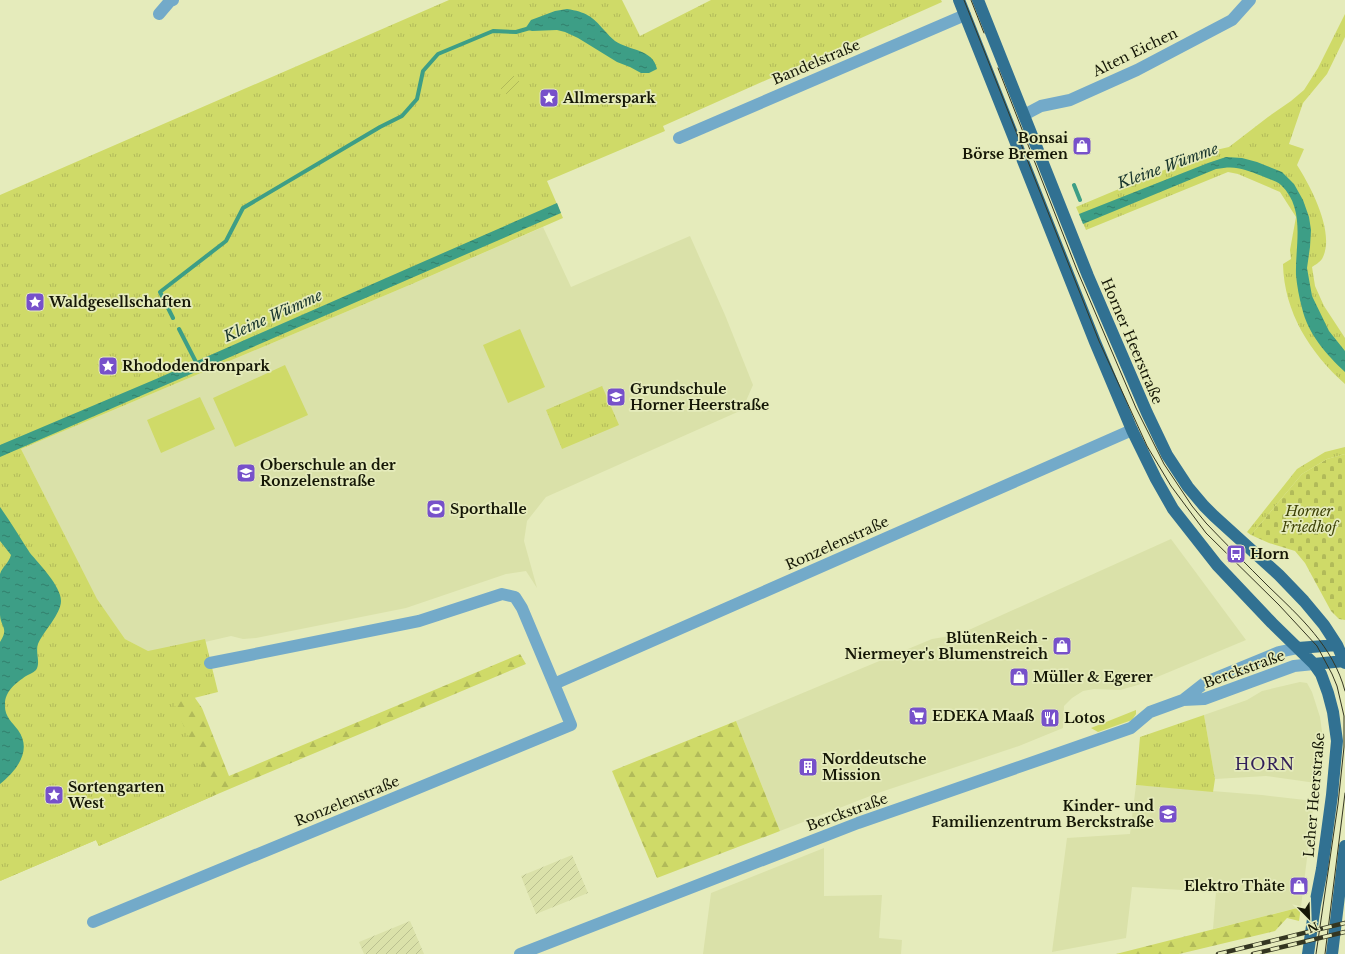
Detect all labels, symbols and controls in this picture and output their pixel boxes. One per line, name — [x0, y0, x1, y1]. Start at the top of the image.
street label: Alten Eichen — [1089, 24, 1181, 81]
street label: Bandelstraße — [769, 35, 863, 89]
place icon: Allmerspark — [538, 87, 560, 109]
place label: Allmerspark — [562, 89, 656, 107]
place label: Bonsai Börse Bremen — [962, 129, 1068, 163]
shop icon: Bonsai Börse Bremen — [1071, 135, 1093, 157]
water label: Kleine Wümme — [1114, 138, 1221, 193]
street label: Horner Heerstraße — [1097, 275, 1167, 407]
water label: Kleine Wümme — [220, 285, 325, 346]
place icon: Waldgesellschaften — [24, 291, 46, 313]
place label: Waldgesellschaften — [48, 293, 191, 311]
place icon: Rhododendronpark — [97, 355, 119, 377]
place label: Rhododendronpark — [122, 357, 270, 375]
place label: Grundschule Horner Heerstraße — [630, 380, 769, 414]
school or university icon: Grundschule Horner Heerstraße — [605, 386, 627, 408]
place label: Oberschule an der Ronzelenstraße — [260, 456, 396, 490]
school or university icon: Oberschule an der Ronzelenstraße — [235, 462, 257, 484]
sports icon: Sporthalle — [425, 498, 447, 520]
place label: Sporthalle — [450, 500, 527, 518]
park label: Horner Friedhof — [1280, 502, 1340, 536]
street label: Ronzelenstraße — [782, 512, 892, 574]
bus stop icon: Horn — [1225, 543, 1247, 565]
place label: Horn — [1250, 545, 1289, 563]
place label: BlütenReich - Niermeyer's Blumenstreich — [845, 629, 1048, 663]
shop icon: BlütenReich - Niermeyer's Blumenstreich — [1051, 635, 1073, 657]
street label: Berckstraße — [1201, 646, 1287, 692]
shop icon: Müller & Egerer — [1008, 666, 1030, 688]
place label: Müller & Egerer — [1033, 668, 1153, 686]
supermarket icon: EDEKA Maaß — [907, 705, 929, 727]
place label: EDEKA Maaß — [932, 707, 1034, 725]
restaurant icon: Lotos — [1039, 707, 1061, 729]
place label: Lotos — [1064, 709, 1105, 727]
street label: Leher Heerstraße — [1300, 732, 1328, 858]
place label: Norddeutsche Mission — [822, 750, 926, 784]
district label: HORN — [1235, 754, 1295, 774]
building icon: Norddeutsche Mission — [797, 756, 819, 778]
street label: Ronzelenstraße — [292, 772, 402, 830]
place label: Sortengarten West — [67, 778, 164, 812]
place icon: Sortengarten West — [43, 784, 65, 806]
street label: Berckstraße — [804, 789, 890, 835]
place label: Kinder- und Familienzentrum Berckstraße — [932, 797, 1154, 831]
school or university icon: Kinder- und Familienzentrum Berckstraße — [1157, 803, 1179, 825]
shop icon: Elektro Thäte — [1288, 875, 1310, 897]
place label: Elektro Thäte — [1184, 877, 1285, 895]
north arrow — [1289, 898, 1329, 938]
text: N — [1305, 919, 1320, 936]

